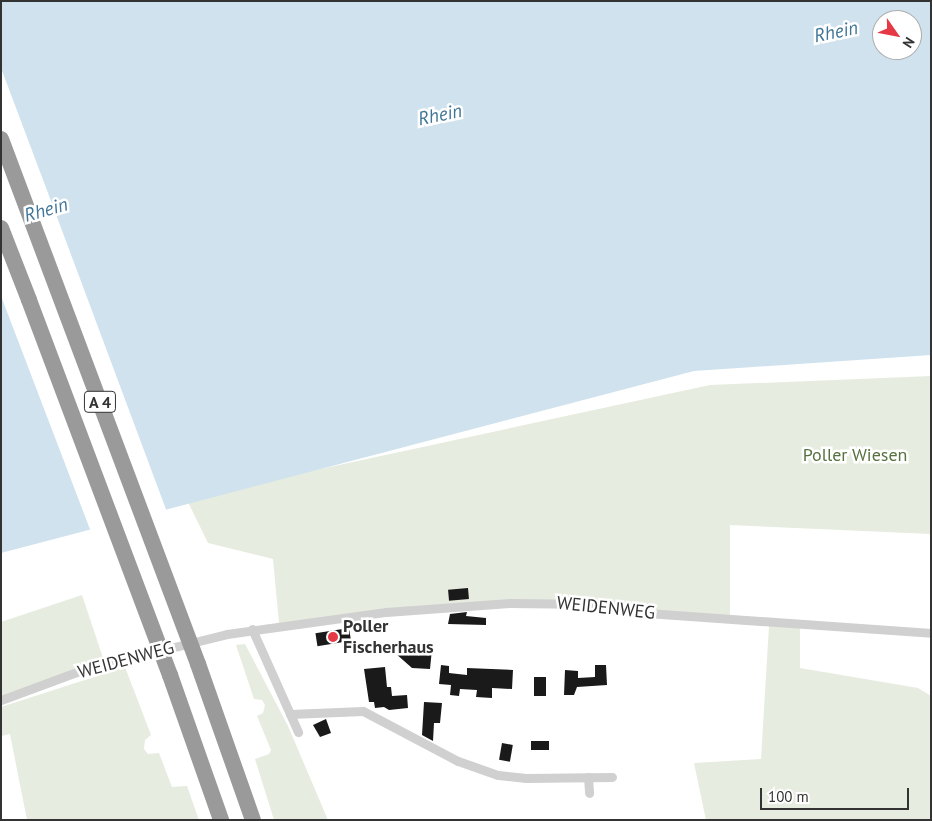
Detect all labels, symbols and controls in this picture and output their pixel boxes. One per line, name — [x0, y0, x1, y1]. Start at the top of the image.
north arrow — [872, 10, 922, 60]
water label: Rhein — [812, 16, 860, 48]
text: N — [899, 34, 919, 51]
water label: Rhein — [416, 99, 464, 131]
water label: Rhein — [21, 193, 71, 227]
road number: A 4 — [82, 388, 118, 416]
park label: Poller Wiesen — [802, 444, 908, 466]
street label: WEIDENWEG — [556, 592, 656, 624]
place label: Poller Fischerhaus — [343, 616, 434, 659]
marker: Poller Fischerhaus — [327, 631, 339, 643]
street label: WEIDENWEG — [75, 637, 177, 683]
scale bar — [762, 778, 911, 810]
text: 100 m — [768, 787, 809, 806]

